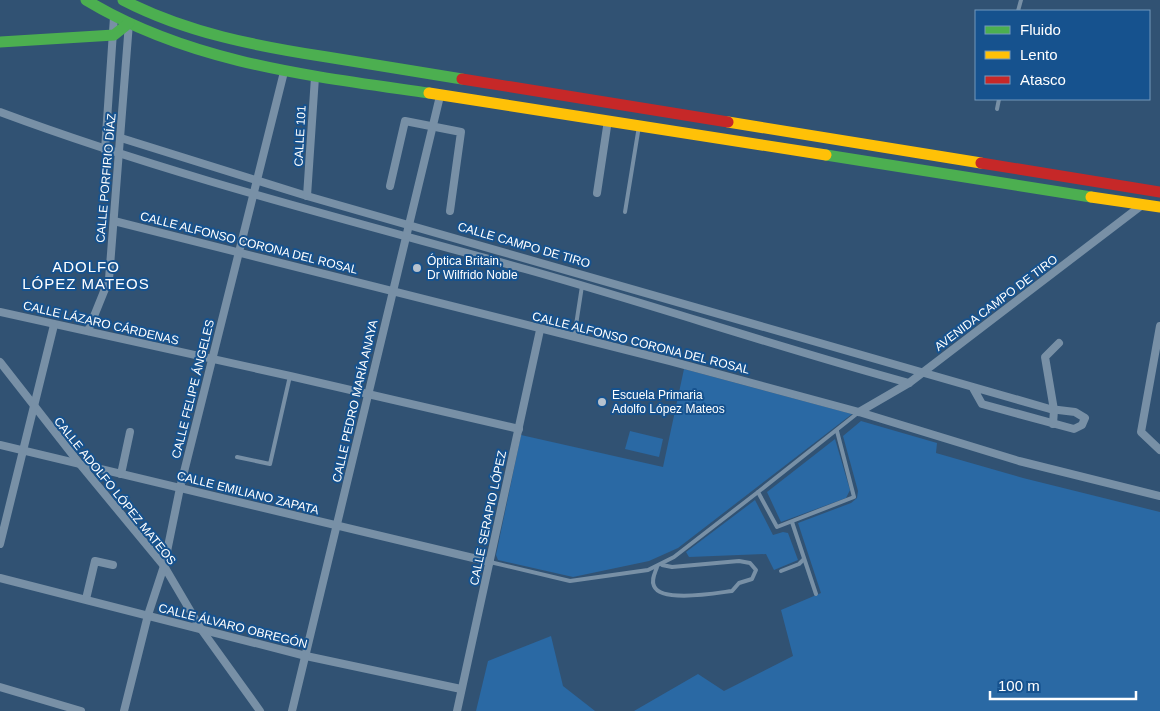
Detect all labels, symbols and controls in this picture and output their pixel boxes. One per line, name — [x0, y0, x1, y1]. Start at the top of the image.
legend — [975, 10, 1150, 100]
text: Fluido — [1020, 21, 1061, 38]
text: Lento — [1020, 46, 1058, 63]
text: Atasco — [1020, 71, 1066, 88]
street label: CALLE 101 — [291, 105, 309, 167]
street label: CALLE PORFIRIO DÍAZ — [92, 113, 119, 243]
street label: CALLE ALFONSO CORONA DEL ROSAL — [139, 209, 359, 277]
street label: CALLE CAMPO DE TIRO — [456, 219, 592, 271]
street label: AVENIDA CAMPO DE TIRO — [932, 252, 1060, 354]
place label: Óptica Britain, Dr Wilfrido Noble — [427, 253, 518, 282]
district label: ADOLFO LÓPEZ MATEOS — [22, 258, 150, 292]
marker: Óptica Britain, Dr Wilfrido Noble — [411, 262, 423, 274]
street label: CALLE LÁZARO CÁRDENAS — [22, 297, 180, 348]
street label: CALLE ALFONSO CORONA DEL ROSAL — [531, 309, 751, 377]
street label: CALLE FELIPE ÁNGELES — [168, 318, 217, 460]
street label: CALLE PEDRO MARÍA ANAYA — [329, 318, 381, 484]
place label: Escuela Primaria Adolfo López Mateos — [612, 388, 725, 416]
marker: Escuela Primaria Adolfo López Mateos — [596, 396, 608, 408]
street label: CALLE ADOLFO LÓPEZ MATEOS — [51, 414, 180, 568]
street label: CALLE SERAPIO LÓPEZ — [466, 449, 509, 587]
street label: CALLE EMILIANO ZAPATA — [175, 469, 321, 517]
street label: CALLE ÁLVARO OBREGÓN — [157, 600, 309, 651]
scale bar — [990, 668, 1136, 700]
text: 100 m — [998, 677, 1040, 694]

